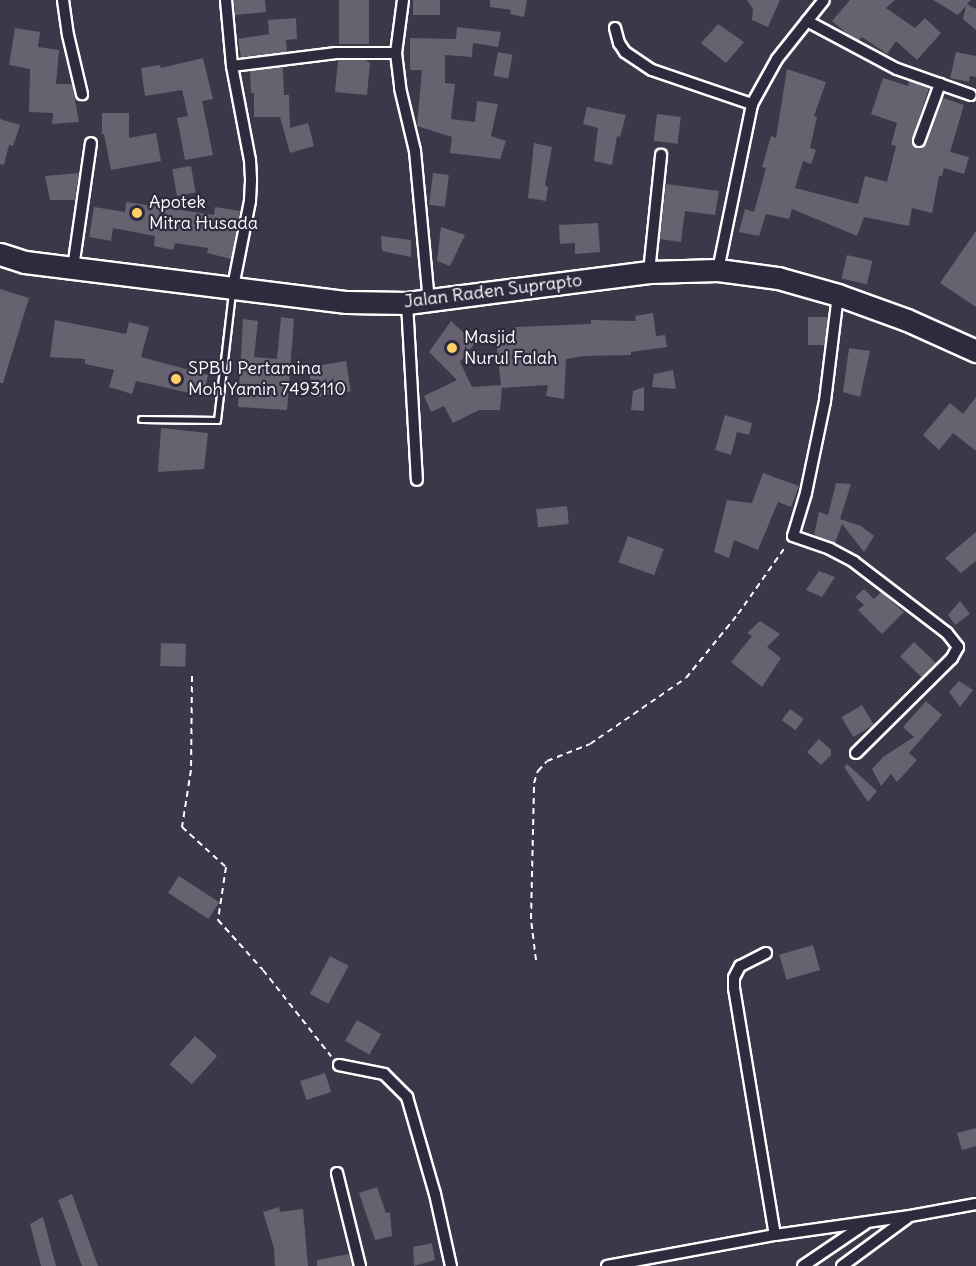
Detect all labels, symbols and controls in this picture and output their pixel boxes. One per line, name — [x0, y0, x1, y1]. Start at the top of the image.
place label: Apotek Mitra Husada — [149, 192, 258, 234]
marker: Apotek Mitra Husada — [130, 206, 144, 220]
street label: Jalan Raden Suprapto — [403, 269, 583, 313]
place label: Masjid Nurul Falah — [464, 327, 557, 370]
marker: Masjid Nurul Falah — [445, 341, 459, 355]
place label: SPBU Pertamina Moh Yamin 7493110 — [188, 358, 346, 400]
marker: SPBU Pertamina Moh Yamin 7493110 — [169, 372, 183, 386]

